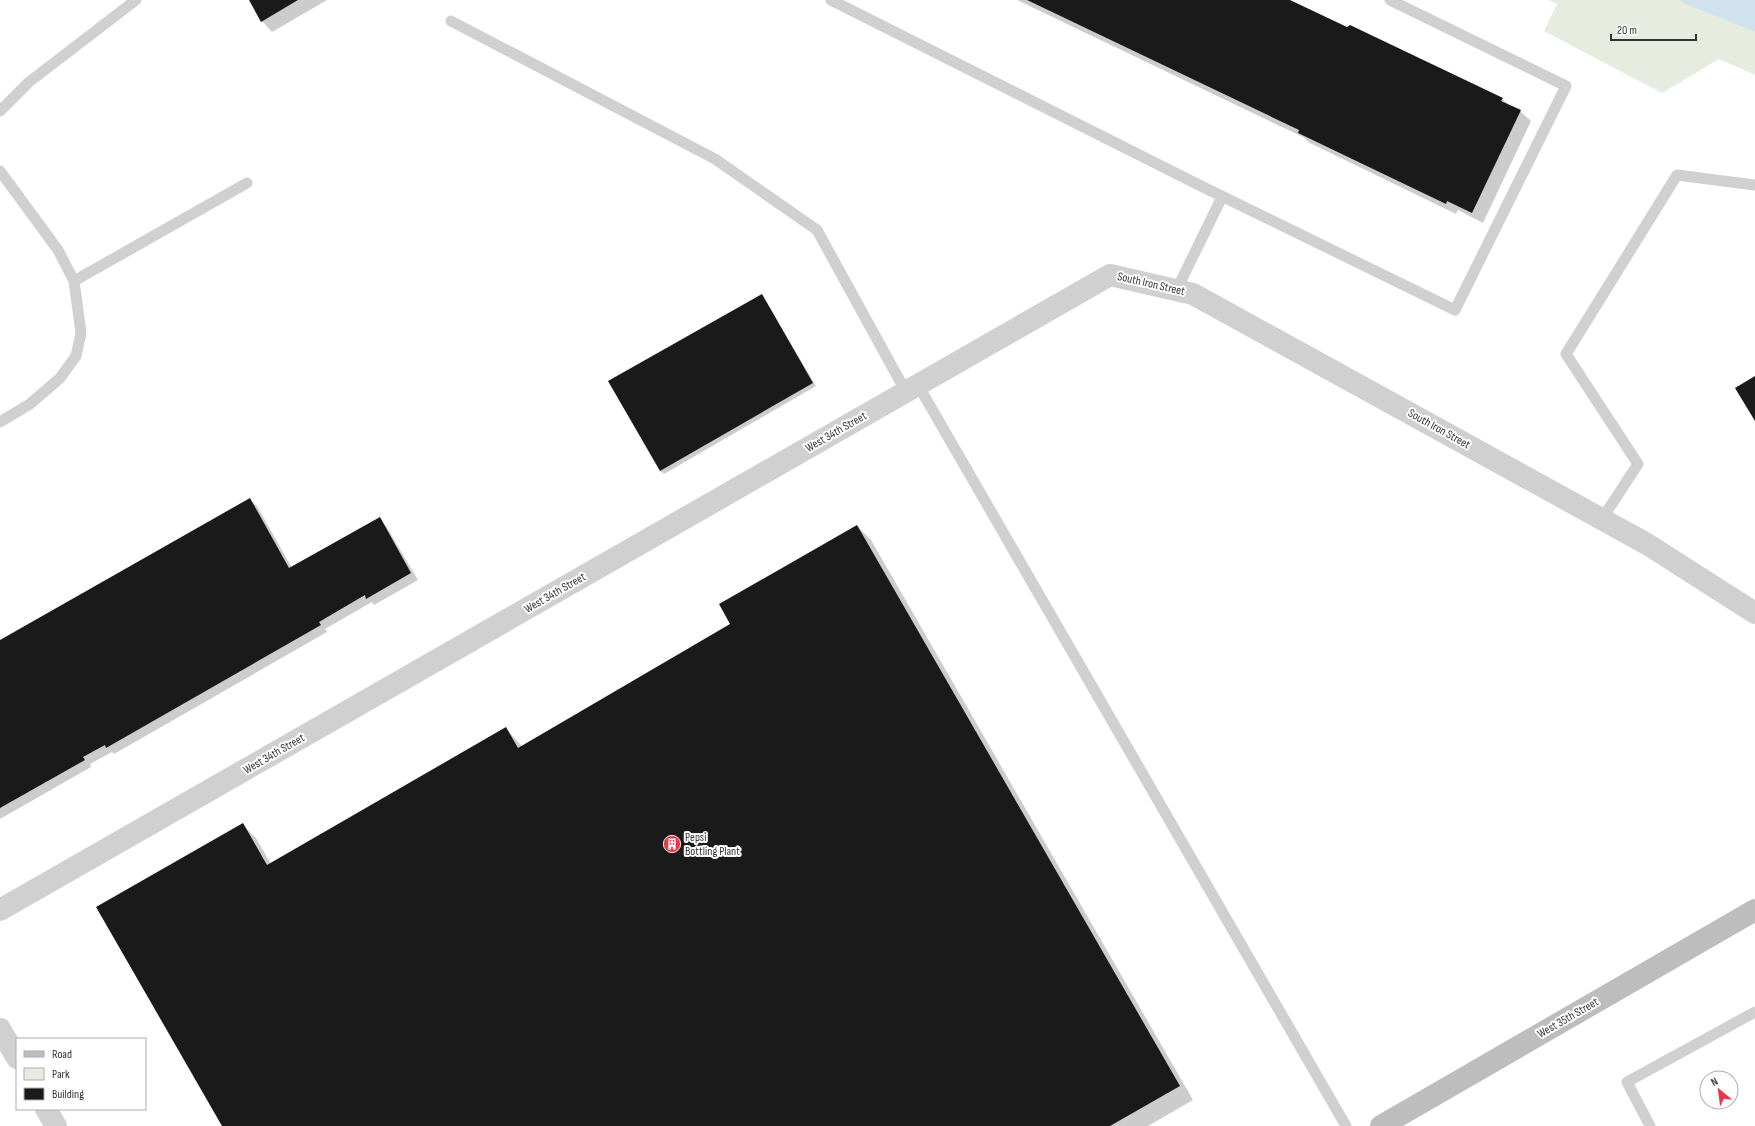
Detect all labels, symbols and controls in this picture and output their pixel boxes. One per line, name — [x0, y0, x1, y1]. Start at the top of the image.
scale bar — [1611, 16, 1696, 42]
text: 20 m — [1617, 23, 1637, 38]
street label: South Iron Street — [1116, 269, 1187, 299]
street label: South Iron Street — [1405, 406, 1473, 452]
street label: West 34th Street — [803, 408, 870, 456]
street label: West 34th Street — [522, 569, 589, 617]
street label: West 34th Street — [241, 730, 308, 778]
place label: Pepsi Bottling Plant — [685, 830, 740, 859]
building icon: Pepsi Bottling Plant — [662, 834, 682, 854]
street label: West 35th Street — [1535, 994, 1602, 1042]
legend — [16, 1038, 146, 1110]
text: Road — [52, 1047, 72, 1062]
text: Park — [52, 1067, 70, 1082]
north arrow — [1699, 1070, 1739, 1110]
text: N — [1709, 1075, 1720, 1089]
text: Building — [52, 1087, 84, 1102]

